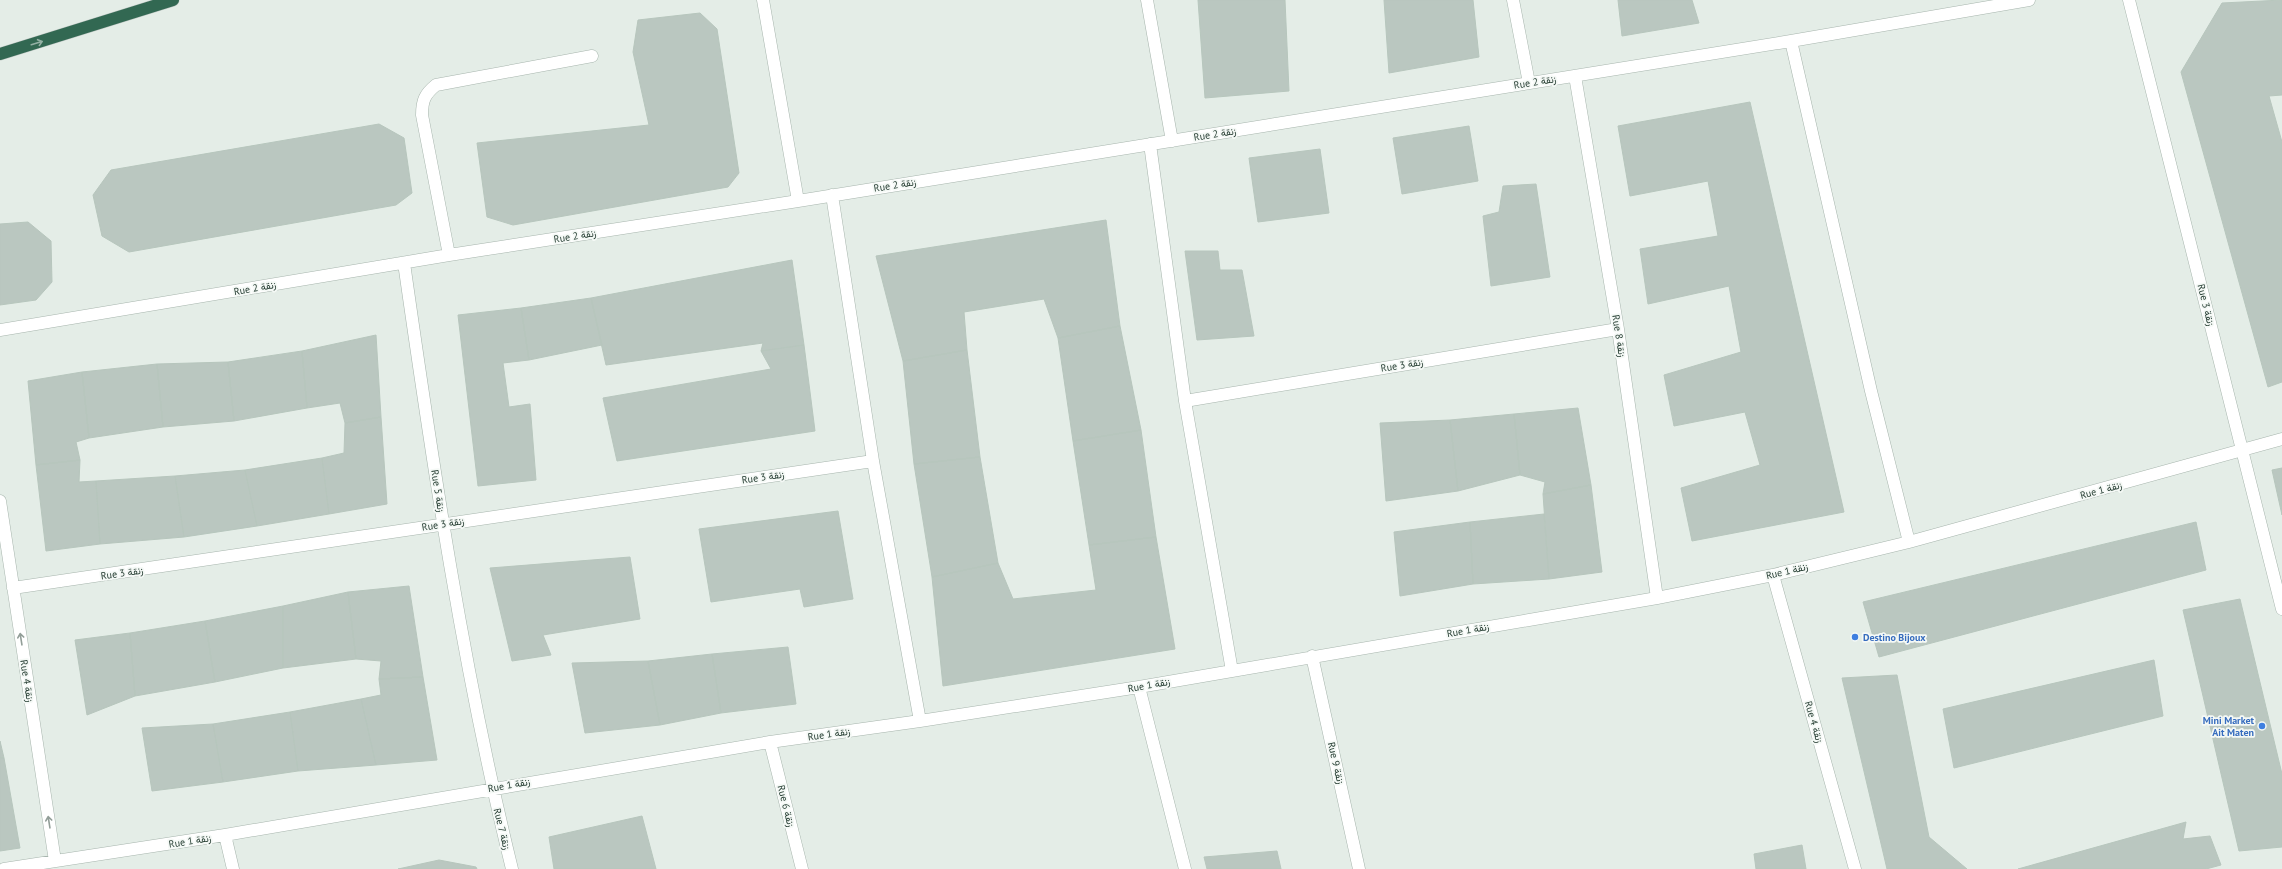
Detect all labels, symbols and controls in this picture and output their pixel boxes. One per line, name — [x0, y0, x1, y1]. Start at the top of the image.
one-way arrow — [31, 38, 43, 46]
street label: Rue 2 زنقة — [1513, 72, 1557, 92]
street label: Rue 2 زنقة — [1193, 124, 1237, 144]
street label: Rue 2 زنقة — [873, 175, 917, 195]
street label: Rue 2 زنقة — [553, 226, 597, 246]
street label: Rue 2 زنقة — [233, 278, 277, 298]
street label: Rue 3 زنقة — [2195, 283, 2217, 327]
street label: Rue 8 زنقة — [1609, 314, 1629, 358]
street label: Rue 3 زنقة — [1380, 355, 1424, 375]
street label: Rue 3 زنقة — [741, 468, 785, 486]
street label: Rue 5 زنقة — [428, 469, 448, 513]
street label: Rue 1 زنقة — [2079, 478, 2123, 502]
street label: Rue 3 زنقة — [421, 514, 465, 534]
street label: Rue 1 زنقة — [1765, 560, 1809, 582]
street label: Rue 3 زنقة — [100, 564, 144, 582]
street label: Rue 1 زنقة — [1446, 620, 1490, 640]
place label: Destino Bijoux — [1863, 631, 1926, 644]
marker: Destino Bijoux — [1850, 632, 1860, 642]
one-way arrow — [17, 633, 25, 646]
street label: Rue 4 زنقة — [17, 659, 37, 703]
street label: Rue 1 زنقة — [1127, 675, 1171, 695]
street label: Rue 4 زنقة — [1802, 700, 1826, 744]
place label: Mini Market Ait Maten — [2203, 714, 2254, 739]
marker: Mini Market Ait Maten — [2257, 721, 2267, 731]
street label: Rue 1 زنقة — [807, 725, 851, 743]
street label: Rue 9 زنقة — [1325, 741, 1347, 785]
street label: Rue 1 زنقة — [487, 775, 531, 795]
street label: Rue 6 زنقة — [775, 784, 797, 828]
street label: Rue 7 زنقة — [491, 807, 513, 851]
one-way arrow — [45, 816, 53, 829]
street label: Rue 1 زنقة — [168, 831, 212, 851]

